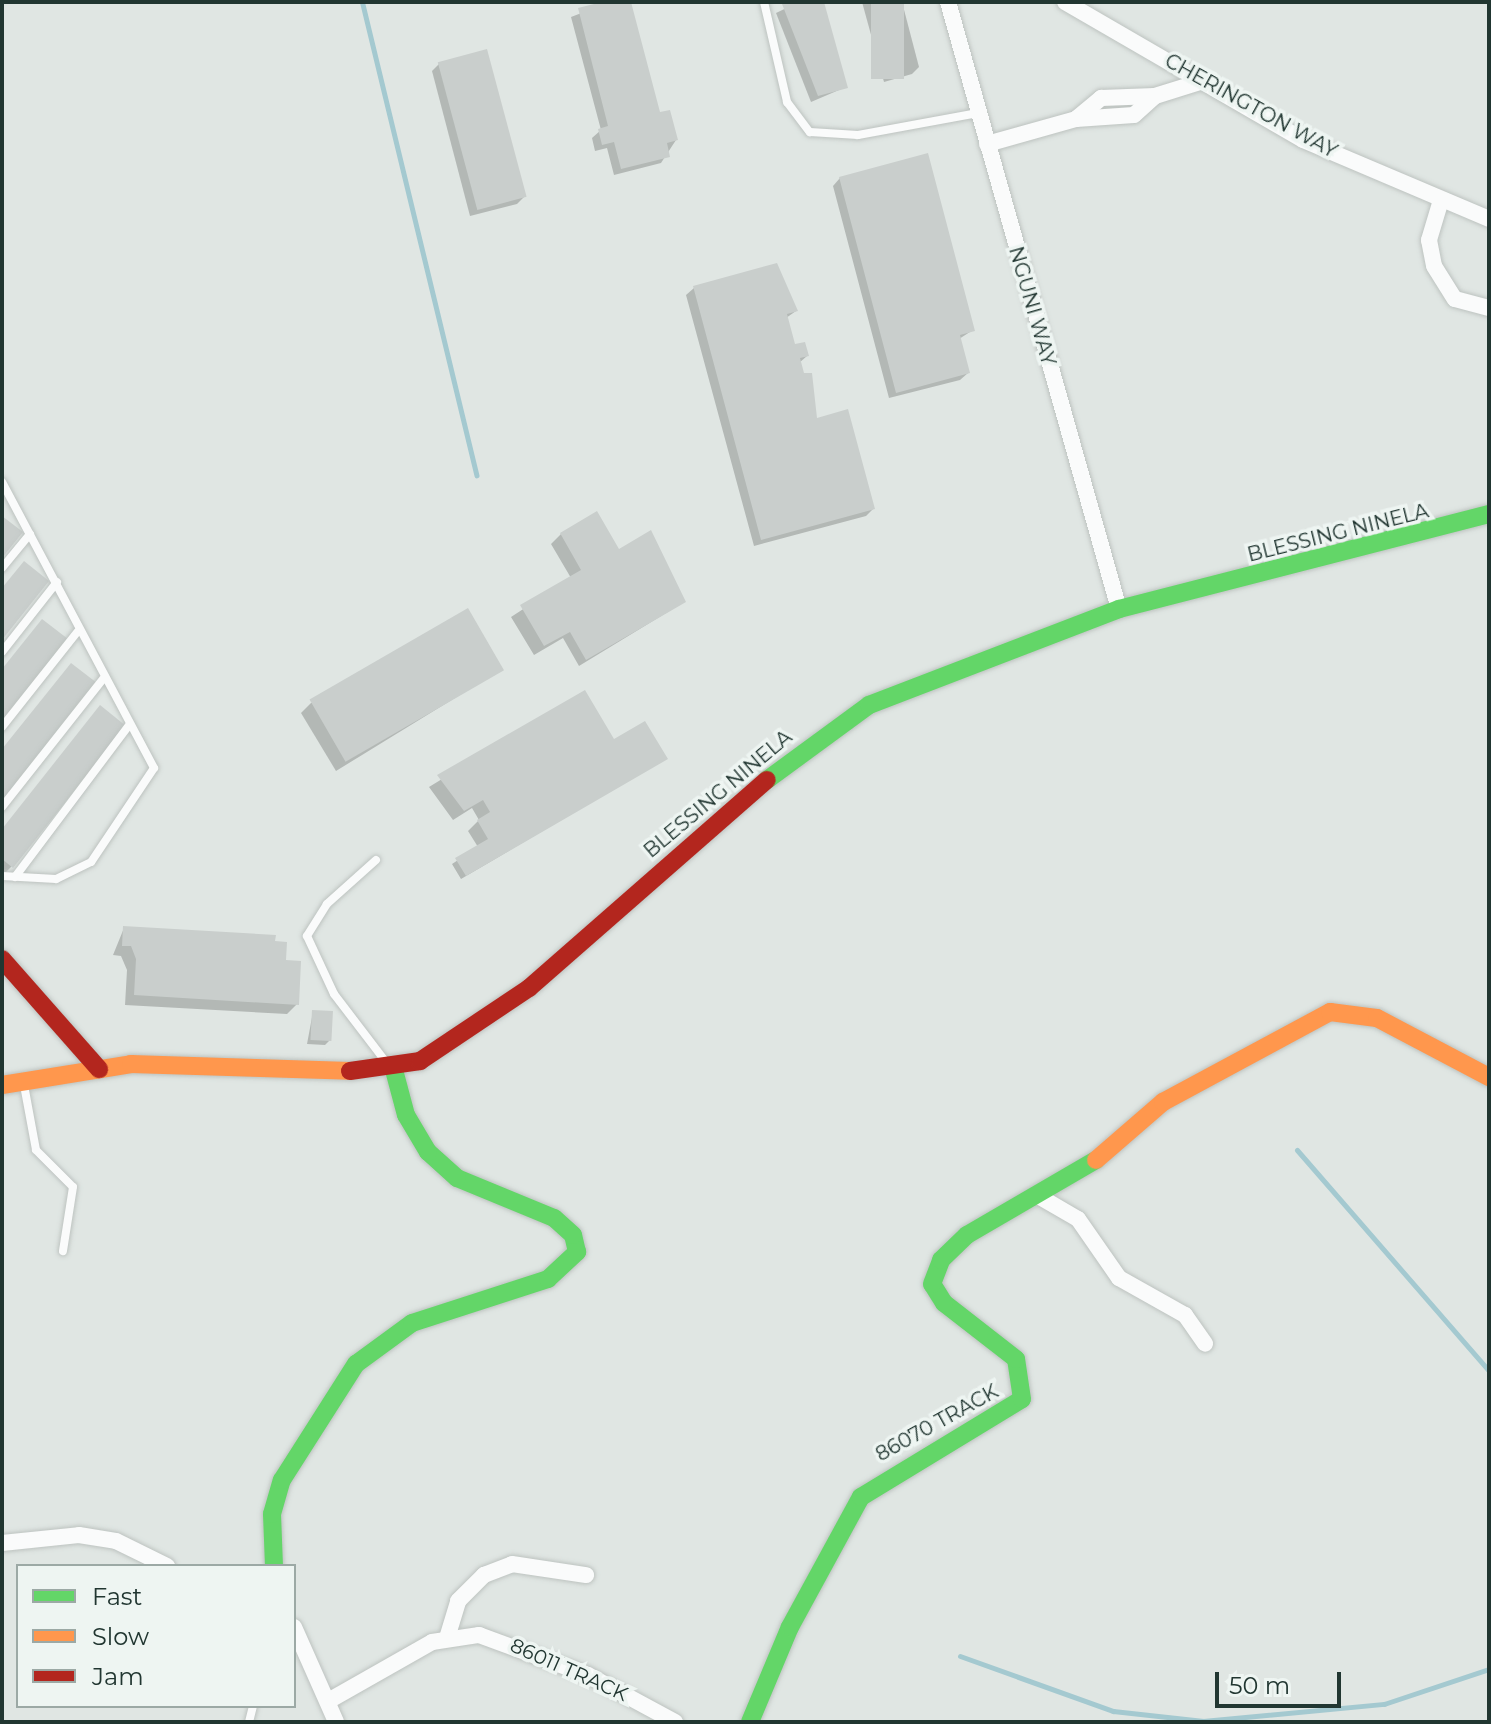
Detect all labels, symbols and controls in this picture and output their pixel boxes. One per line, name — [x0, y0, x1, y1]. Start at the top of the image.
street label: CHERINGTON WAY — [1161, 49, 1341, 163]
street label: NGUNI WAY — [1004, 244, 1060, 368]
street label: BLESSING NINELA — [1245, 499, 1431, 567]
street label: BLESSING NINELA — [639, 725, 797, 863]
street label: 86070 TRACK — [872, 1379, 1002, 1467]
legend — [16, 1564, 296, 1708]
text: Fast — [92, 1582, 142, 1611]
text: Slow — [92, 1622, 149, 1651]
street label: 86011 TRACK — [506, 1633, 632, 1707]
scale bar — [1219, 1656, 1345, 1706]
text: Jam — [92, 1662, 144, 1691]
text: 50 m — [1229, 1671, 1290, 1700]

